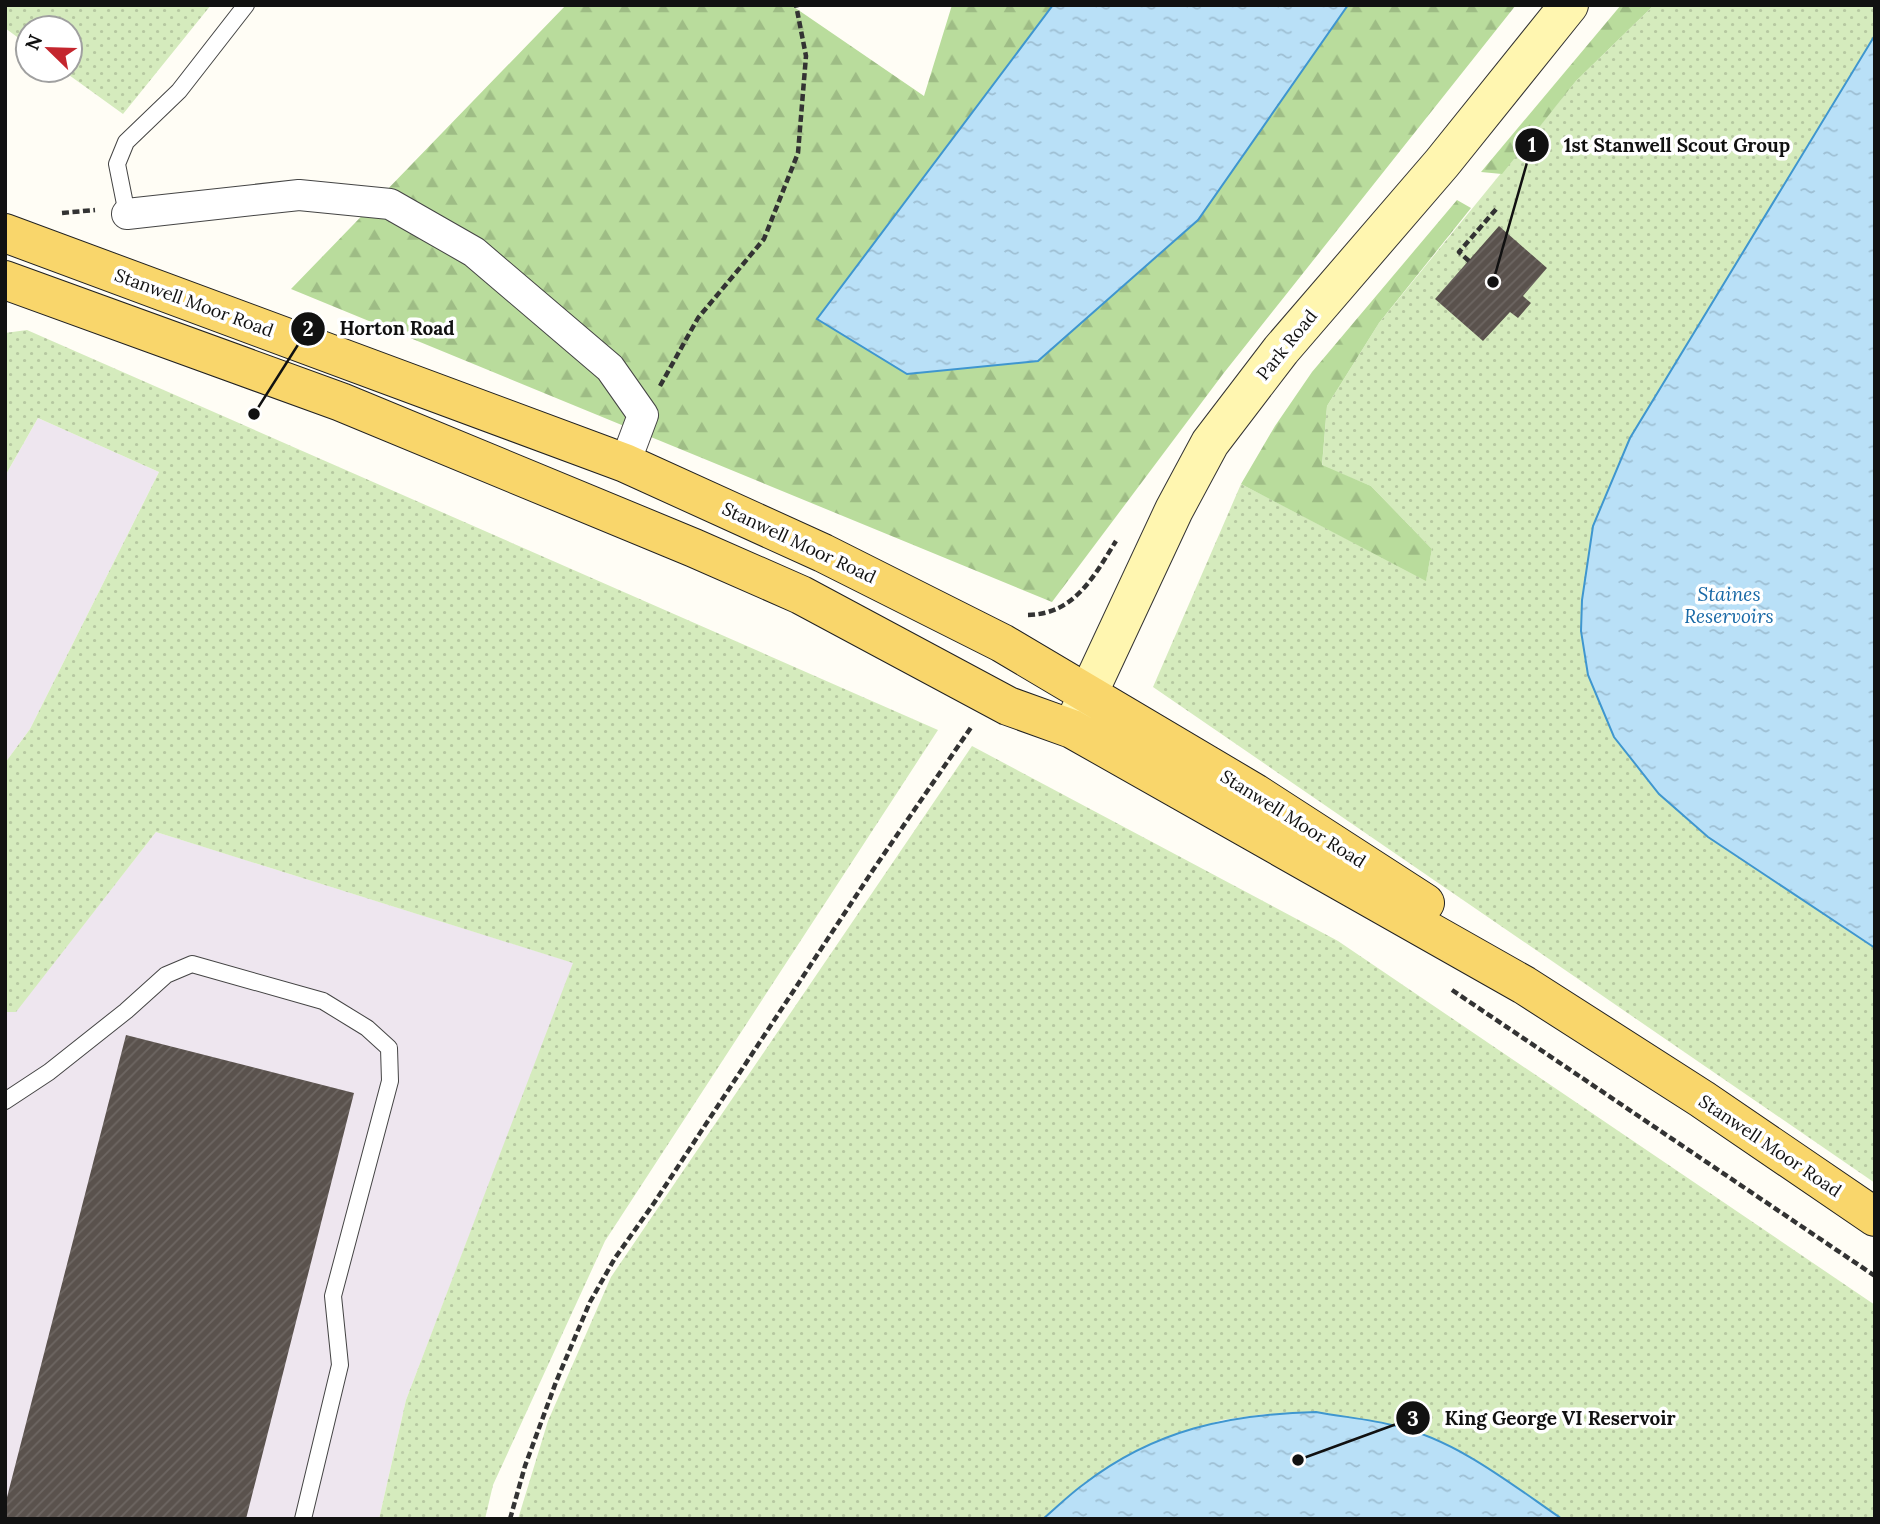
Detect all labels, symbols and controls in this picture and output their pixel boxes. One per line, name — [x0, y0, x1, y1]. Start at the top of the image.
north arrow — [14, 14, 84, 84]
text: N — [19, 31, 47, 54]
callout: 1st Stanwell Scout Group — [1514, 125, 1804, 165]
text: 1 — [1528, 131, 1536, 158]
text: 1st Stanwell Scout Group — [1564, 133, 1790, 157]
street label: Stanwell Moor Road — [112, 263, 277, 342]
street label: Park Road — [1251, 305, 1322, 385]
callout: Horton Road — [290, 309, 468, 349]
text: 2 — [302, 315, 314, 342]
text: Horton Road — [339, 316, 455, 340]
street label: Stanwell Moor Road — [719, 497, 880, 588]
water label: Staines Reservoirs — [1684, 582, 1774, 628]
street label: Stanwell Moor Road — [1216, 765, 1370, 873]
street label: Stanwell Moor Road — [1695, 1089, 1846, 1202]
callout: King George VI Reservoir — [1396, 1398, 1690, 1438]
text: 3 — [1407, 1405, 1419, 1432]
text: King George VI Reservoir — [1444, 1406, 1676, 1430]

